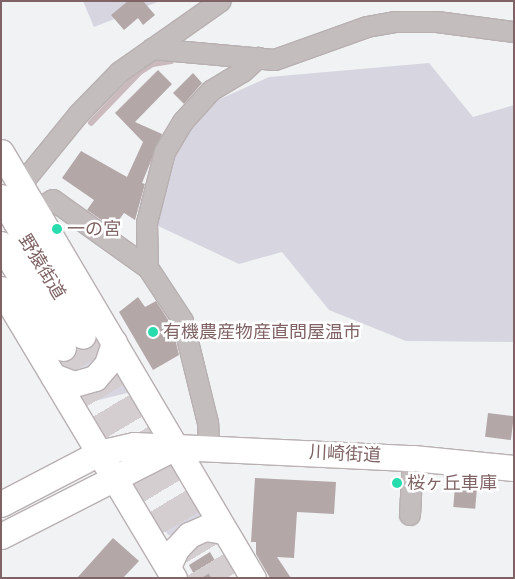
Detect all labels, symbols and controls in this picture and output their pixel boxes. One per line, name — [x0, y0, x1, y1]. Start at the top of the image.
place label: 一の宮 — [67, 218, 121, 240]
marker: 一の宮 — [51, 223, 63, 235]
street label: 野猿街道 — [14, 231, 70, 303]
place label: 有機農産物産直問屋温市 — [163, 321, 361, 343]
marker: 有機農産物産直問屋温市 — [147, 326, 159, 338]
street label: 川崎街道 — [308, 441, 382, 467]
place label: 桜ヶ丘車庫 — [407, 472, 497, 494]
marker: 桜ヶ丘車庫 — [391, 477, 403, 489]

